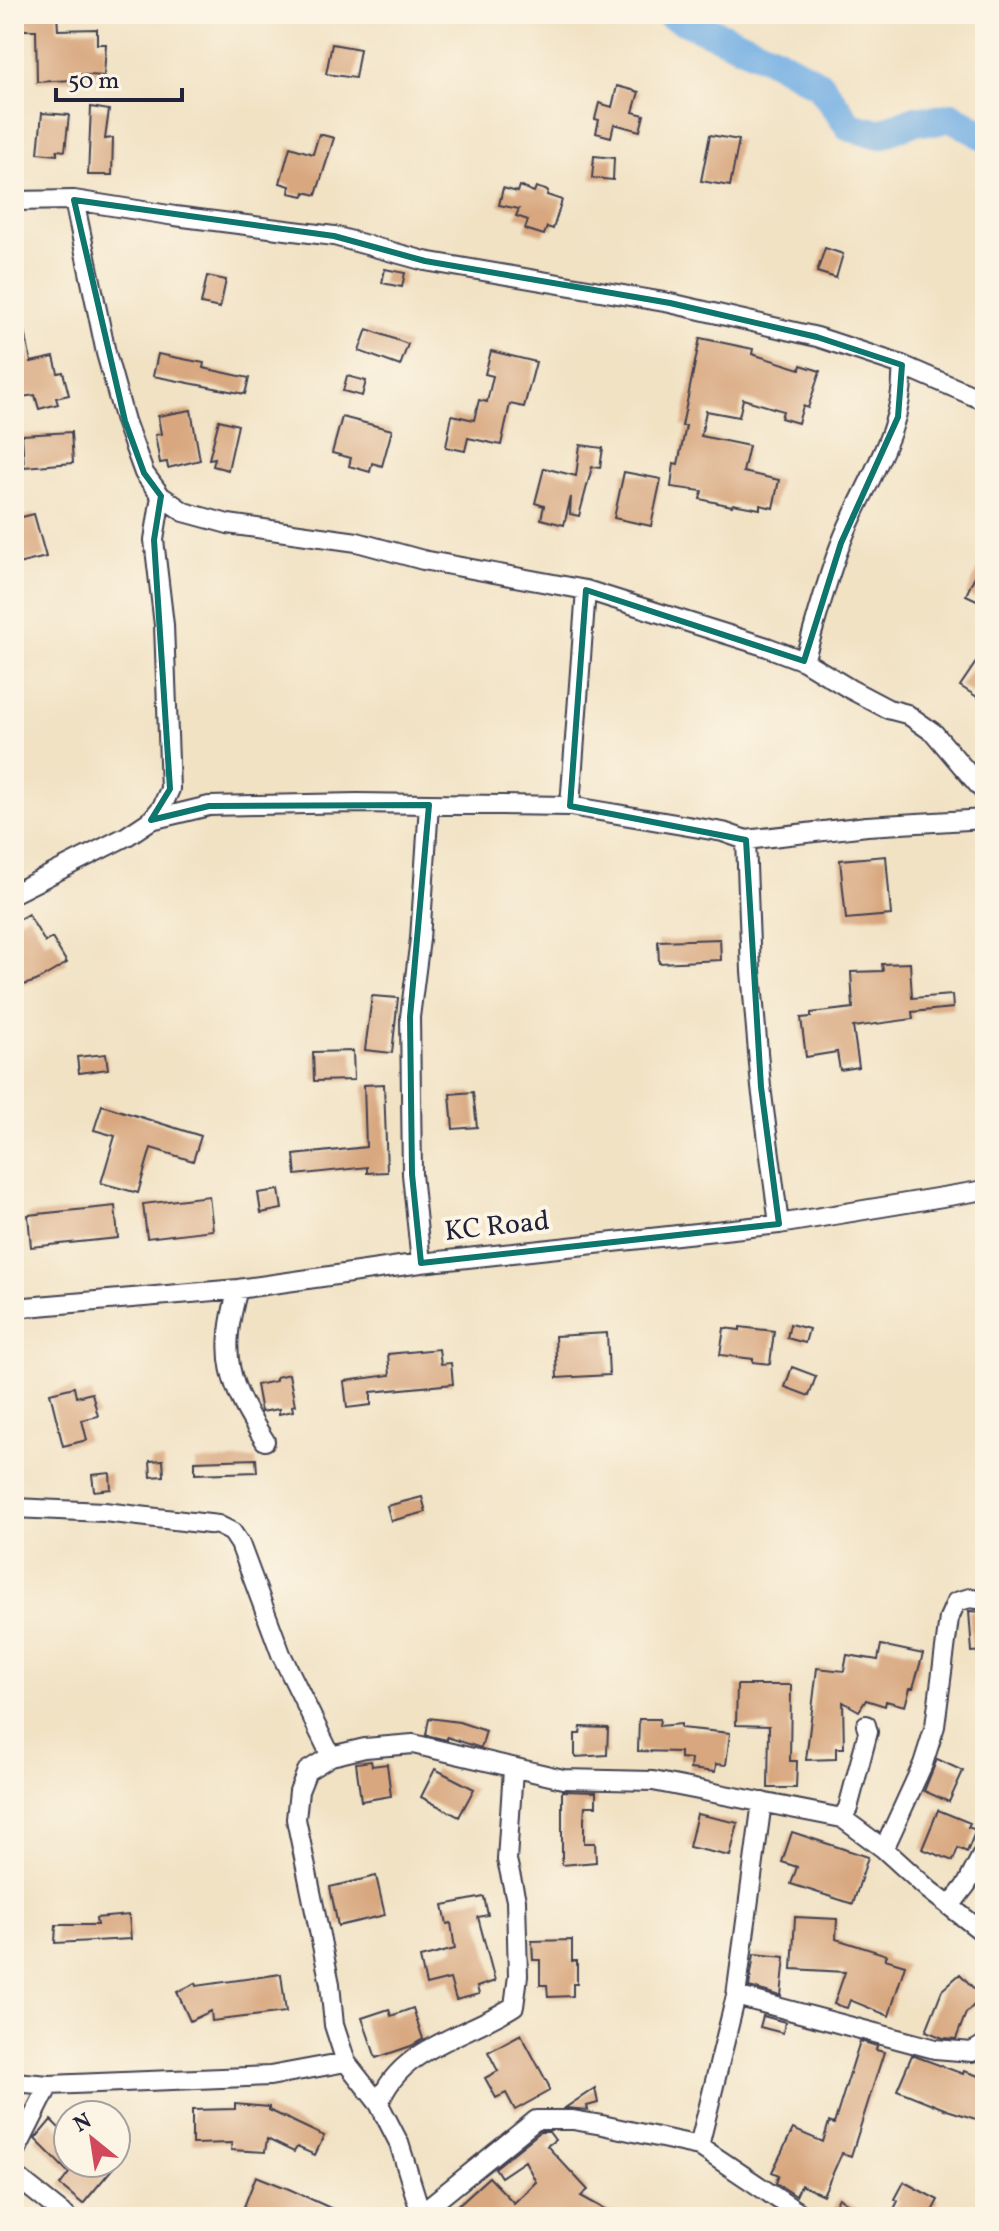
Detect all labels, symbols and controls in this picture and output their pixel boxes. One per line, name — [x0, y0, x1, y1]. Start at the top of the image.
scale bar — [56, 52, 182, 102]
text: 50 m — [68, 65, 120, 99]
street label: KC Road — [443, 1202, 551, 1252]
north arrow — [52, 2099, 132, 2179]
text: N — [69, 2106, 98, 2141]

